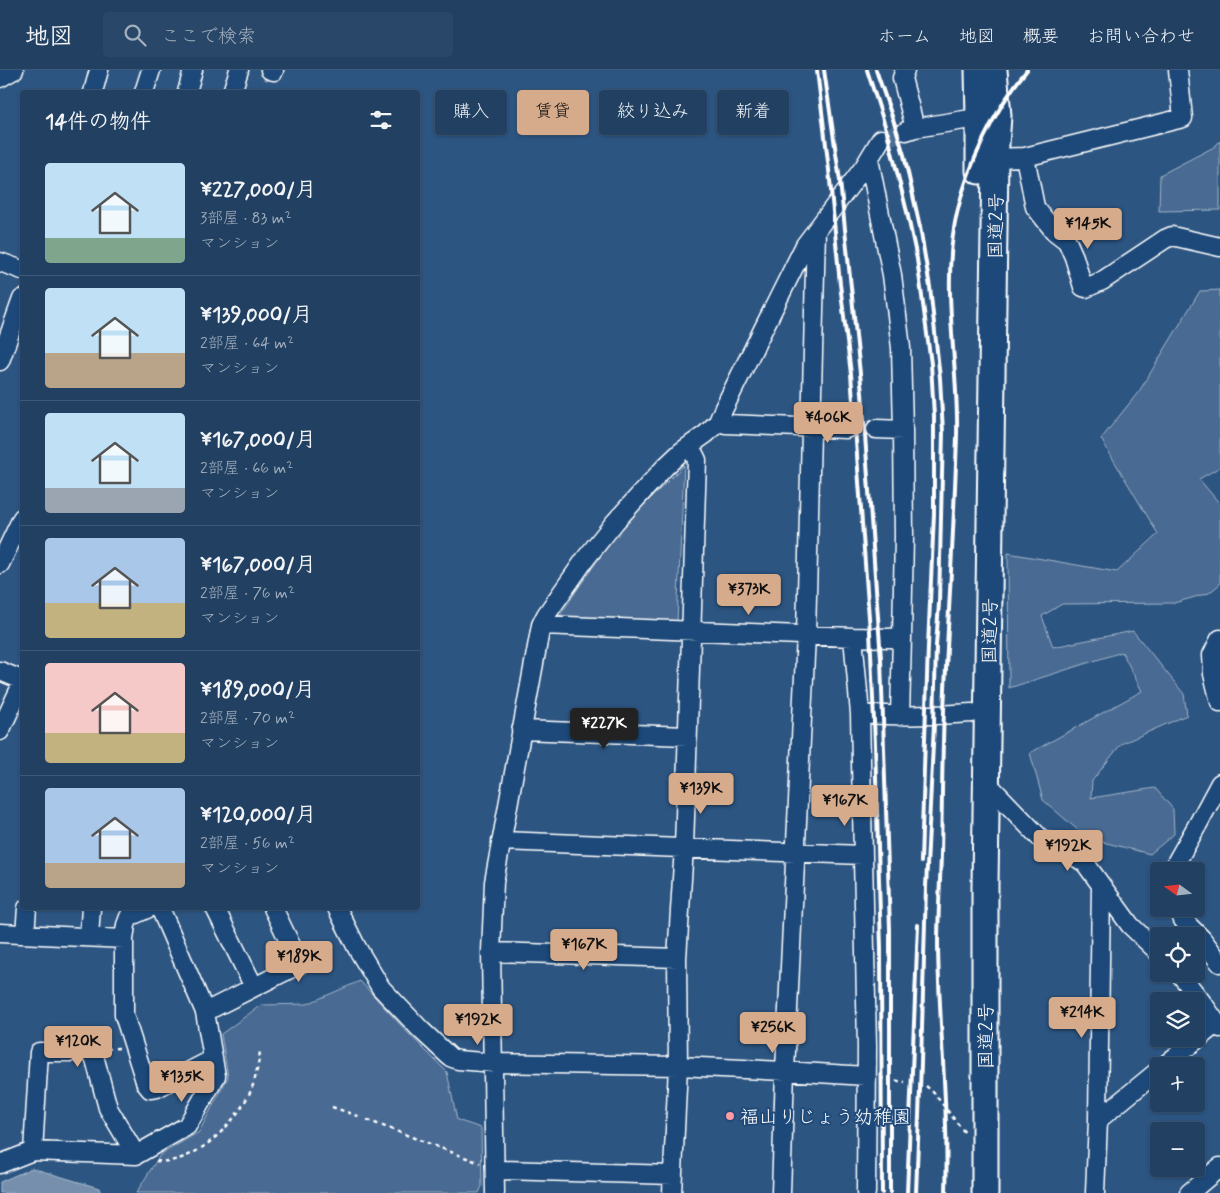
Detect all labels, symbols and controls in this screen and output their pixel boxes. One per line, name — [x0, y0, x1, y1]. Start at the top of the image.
search box — [103, 12, 453, 57]
icon: search — [121, 21, 149, 49]
text: 地図 — [25, 22, 73, 53]
text: ここで検索 — [161, 24, 256, 49]
text: ホーム — [878, 25, 931, 49]
text: 地図 — [959, 25, 995, 49]
text: 概要 — [1023, 25, 1059, 49]
text: お問い合わせ — [1087, 25, 1195, 49]
chip: 購入 — [435, 90, 507, 135]
chip: 賃貸 — [517, 90, 589, 135]
chip: 絞り込み — [599, 90, 707, 135]
chip: 新着 — [717, 90, 789, 135]
icon: filters — [367, 106, 395, 134]
text: 14件の物件 — [45, 108, 151, 136]
text: ¥227,000/月 — [200, 176, 316, 204]
icon: home — [85, 183, 145, 243]
street label: 国道2号 — [983, 193, 1010, 259]
text: 3部屋 · 83 m² — [200, 208, 291, 229]
pin: ¥145K — [1053, 208, 1123, 250]
text: ¥145K — [1065, 213, 1111, 234]
text: マンション — [200, 233, 279, 254]
text: ¥139,000/月 — [200, 301, 313, 329]
icon: home — [85, 308, 145, 368]
text: 2部屋 · 64 m² — [200, 333, 294, 354]
text: マンション — [200, 358, 279, 379]
pin: ¥406K — [793, 402, 863, 444]
text: ¥406K — [805, 407, 851, 428]
text: ¥167,000/月 — [200, 426, 316, 454]
icon: home — [85, 433, 145, 493]
text: 2部屋 · 66 m² — [200, 458, 293, 479]
text: マンション — [200, 483, 279, 504]
text: ¥167,000/月 — [200, 551, 316, 579]
icon: home — [85, 558, 145, 618]
pin: ¥373K — [714, 574, 784, 616]
text: ¥373K — [728, 579, 770, 600]
text: 2部屋 · 76 m² — [200, 583, 295, 604]
street label: 国道2号 — [977, 598, 1004, 664]
text: マンション — [200, 608, 279, 629]
text: ¥189,000/月 — [200, 676, 315, 704]
icon: home — [85, 683, 145, 743]
text: 2部屋 · 70 m² — [200, 708, 295, 729]
pin: ¥227K — [569, 708, 639, 750]
text: ¥227K — [581, 713, 627, 734]
text: マンション — [200, 733, 279, 754]
pin: ¥139K — [666, 772, 736, 815]
text: ¥139K — [680, 778, 722, 799]
pin: ¥167K — [810, 784, 880, 827]
text: ¥167K — [822, 790, 868, 811]
text: ¥120,000/月 — [200, 801, 316, 829]
icon: home — [85, 808, 145, 868]
pin: ¥192K — [1033, 830, 1103, 872]
text: 2部屋 · 56 m² — [200, 833, 295, 854]
text: ¥192K — [1045, 835, 1091, 856]
text: マンション — [200, 858, 279, 879]
north arrow — [1150, 862, 1205, 918]
map controls — [1150, 862, 1205, 1177]
button: locate — [1150, 927, 1205, 982]
pin: ¥167K — [549, 928, 619, 971]
text: ¥167K — [561, 934, 607, 955]
pin: ¥189K — [264, 940, 334, 983]
text: ¥189K — [277, 946, 321, 967]
button: layers — [1150, 992, 1205, 1047]
pin: ¥214K — [1047, 996, 1117, 1039]
text: ¥214K — [1060, 1002, 1104, 1023]
street label: 国道2号 — [974, 1003, 999, 1069]
pin: ¥192K — [443, 1004, 513, 1046]
text: ¥192K — [455, 1009, 501, 1030]
pin: ¥256K — [738, 1012, 808, 1054]
text: ¥256K — [751, 1017, 795, 1038]
pin: ¥120K — [43, 1026, 113, 1068]
text: ¥120K — [55, 1031, 101, 1052]
button: + — [1150, 1057, 1205, 1112]
pin: ¥135K — [147, 1060, 217, 1103]
text: ¥135K — [160, 1066, 204, 1087]
place label: 福山りじょう幼稚園 — [740, 1105, 911, 1130]
marker: 福山りじょう幼稚園 — [724, 1110, 736, 1122]
button: − — [1150, 1122, 1205, 1177]

